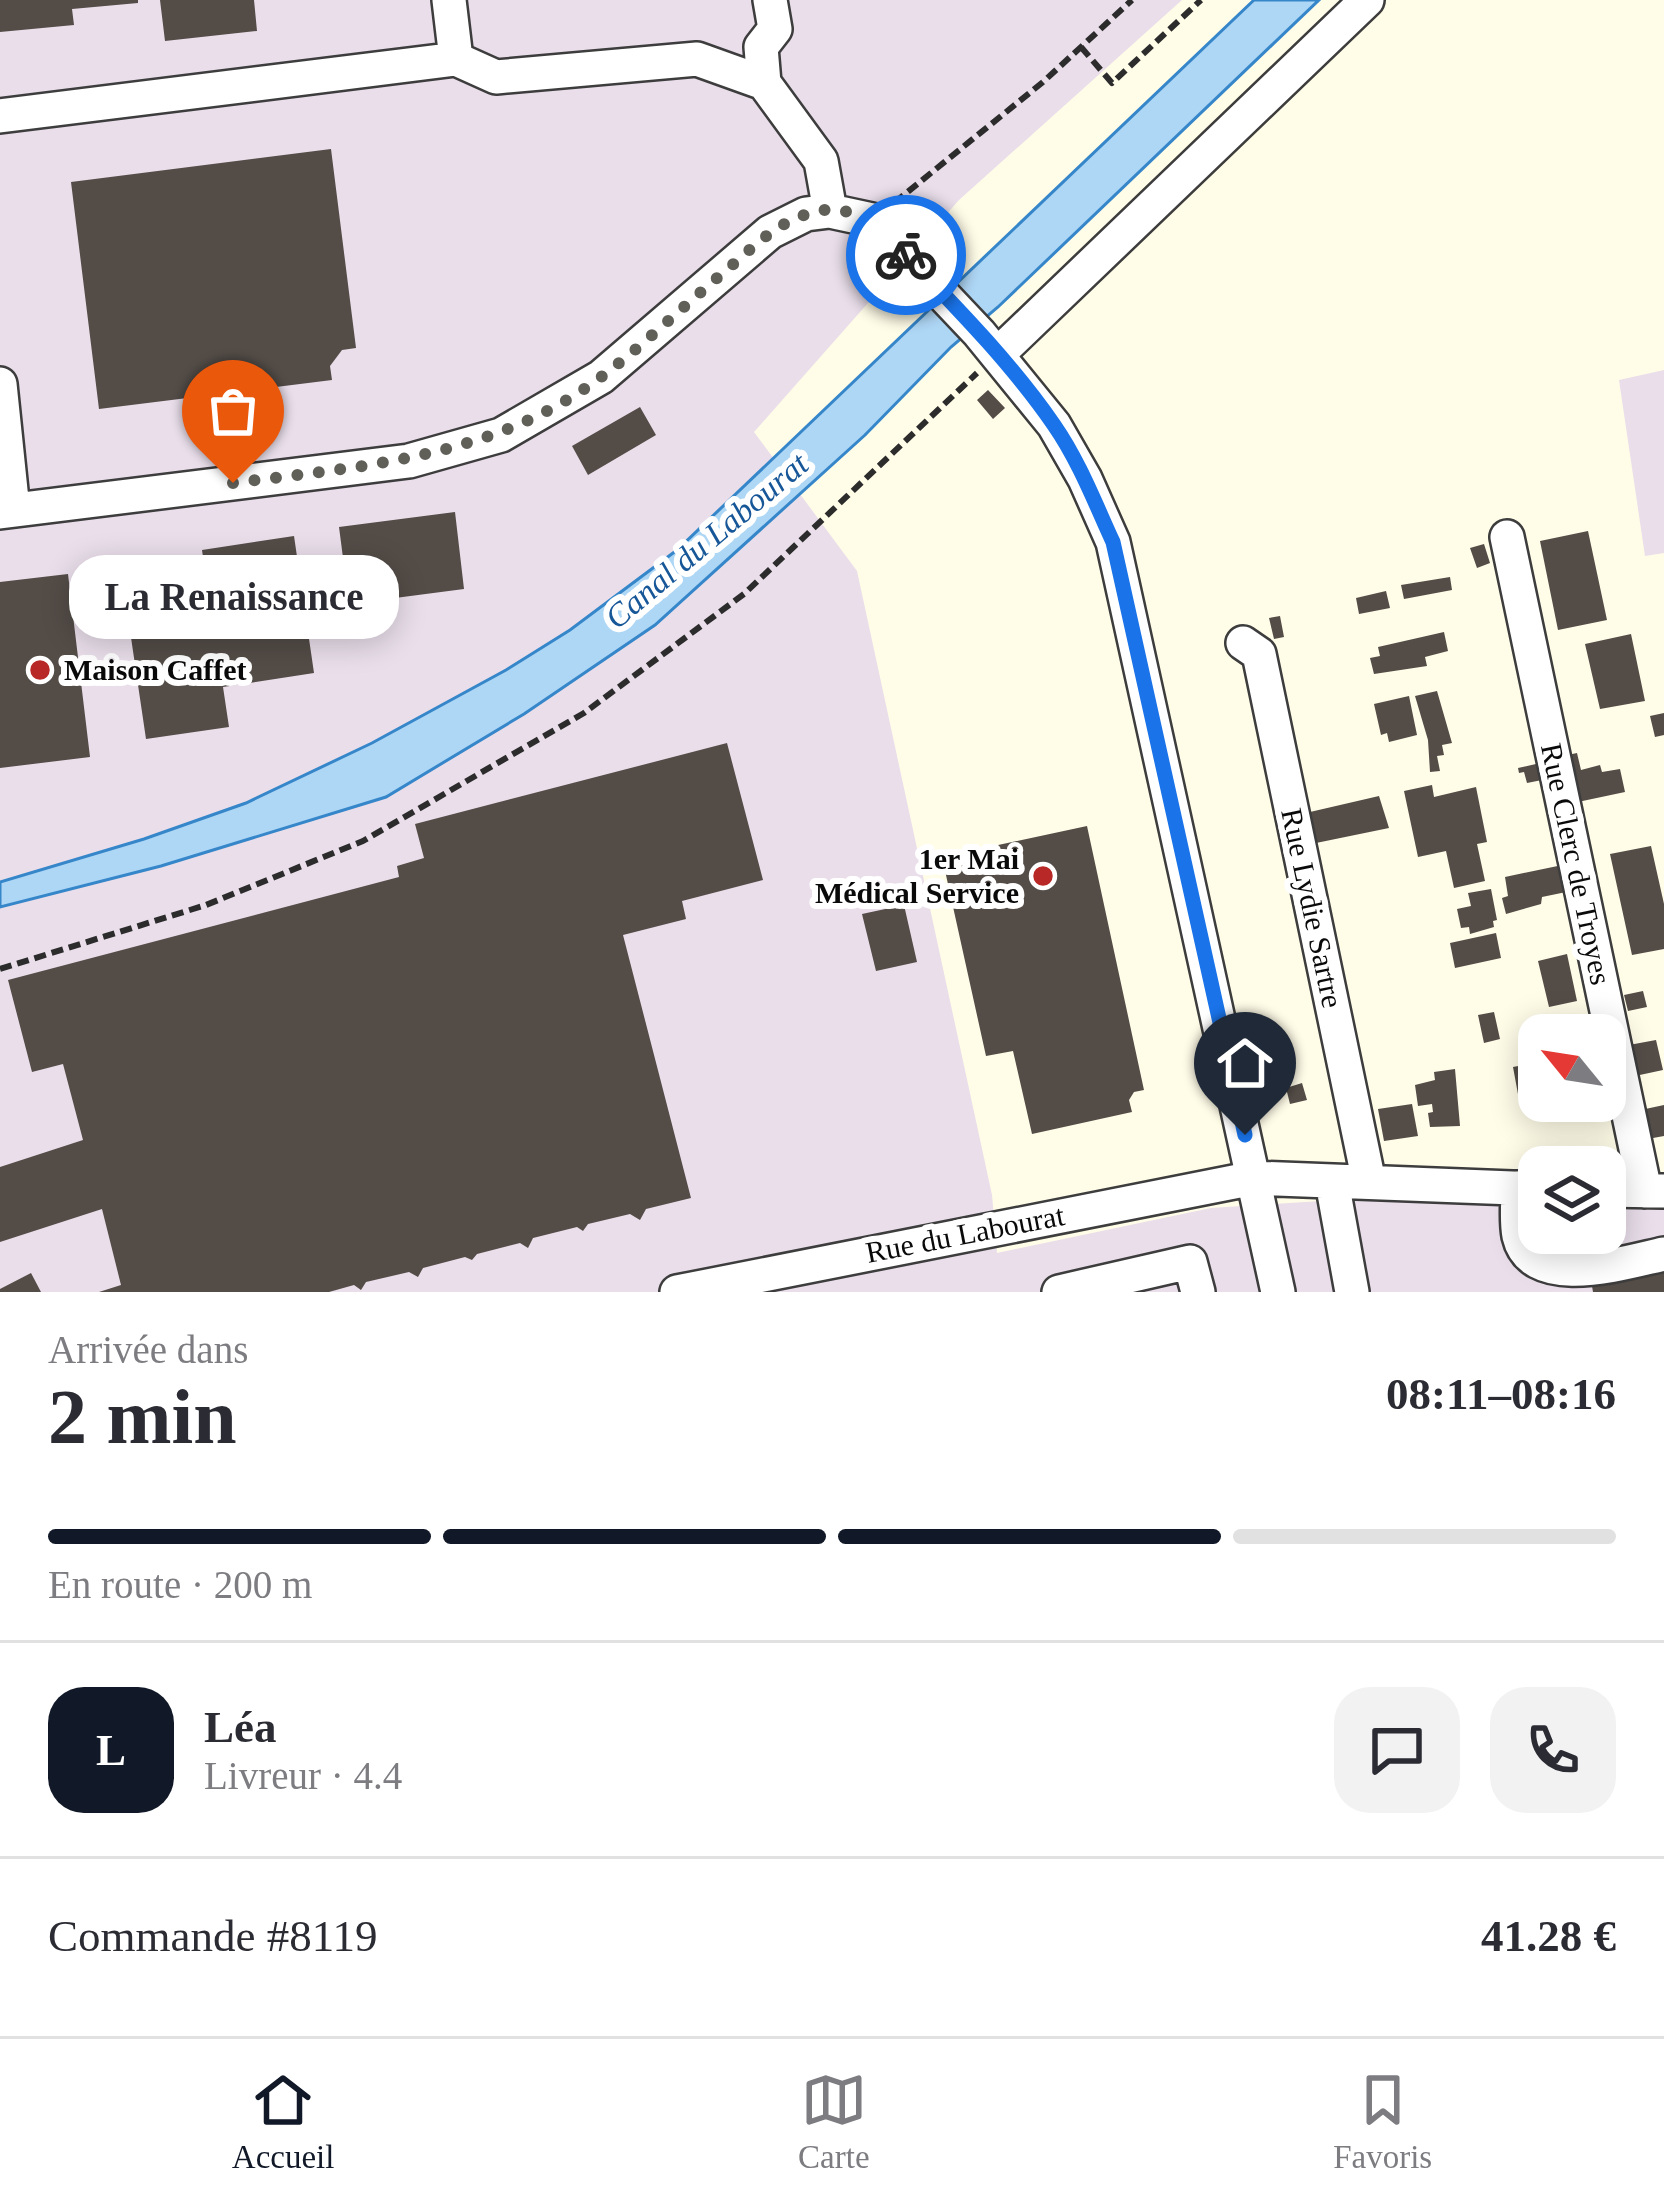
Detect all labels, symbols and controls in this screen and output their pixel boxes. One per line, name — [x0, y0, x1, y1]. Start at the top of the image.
courier — [846, 195, 966, 315]
icon: bike — [873, 222, 939, 288]
pin — [182, 360, 284, 483]
icon: bag — [200, 378, 266, 444]
water label: Canal du Labourat — [598, 445, 816, 636]
callout: La Renaissance — [68, 555, 398, 639]
text: La Renaissance — [105, 575, 363, 618]
place label: Maison Caffet — [64, 653, 246, 686]
marker: Maison Caffet — [27, 657, 53, 683]
street label: Rue Clerc de Troyes — [1535, 740, 1618, 988]
street label: Rue Lydie Sartre — [1275, 805, 1350, 1011]
place label: 1er Mai Médical Service — [815, 842, 1019, 909]
marker: 1er Mai Médical Service — [1030, 863, 1056, 889]
pin — [1194, 1012, 1296, 1135]
north arrow — [1518, 1014, 1626, 1122]
map controls — [1518, 1014, 1626, 1254]
icon: home — [1212, 1030, 1278, 1096]
button: layers — [1518, 1146, 1626, 1254]
street label: Rue du Labourat — [863, 1198, 1068, 1269]
text: Arrivée dans — [48, 1328, 248, 1371]
text: 08:11–08:16 — [1386, 1369, 1616, 1419]
text: 2 min — [48, 1373, 237, 1460]
text: En route · 200 m — [48, 1563, 312, 1606]
button: chat — [1334, 1687, 1460, 1813]
button: phone — [1490, 1687, 1616, 1813]
text: Léa — [204, 1702, 277, 1752]
text: L — [96, 1725, 126, 1775]
text: Livreur · 4.4 — [204, 1754, 402, 1797]
text: Commande #8119 — [48, 1911, 378, 1961]
text: 41.28 € — [1481, 1911, 1616, 1961]
tab: Accueil — [232, 2067, 334, 2176]
tab: Carte — [798, 2067, 870, 2176]
tab: Favoris — [1333, 2067, 1432, 2176]

